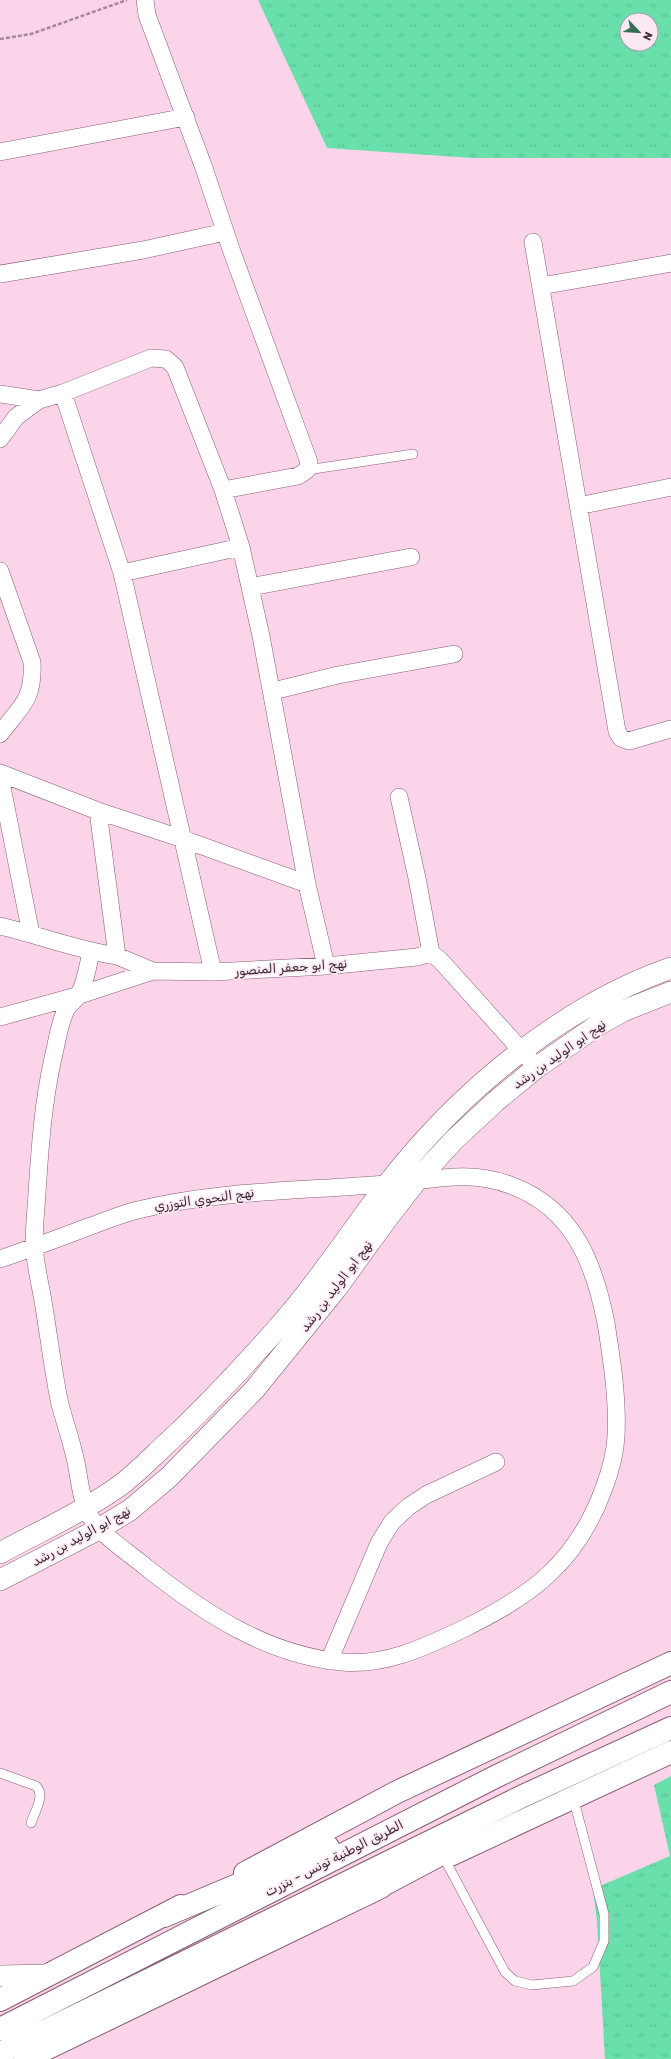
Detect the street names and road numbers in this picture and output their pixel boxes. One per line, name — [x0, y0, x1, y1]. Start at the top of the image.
street label: نهج ابو جعفر المنصور — [233, 956, 348, 980]
street label: نهج ابو الوليد بن رشد — [509, 1016, 610, 1094]
street label: نهج النحوي التوزري — [153, 1185, 255, 1215]
street label: نهج ابو الوليد بن رشد — [297, 1237, 377, 1336]
street label: نهج ابو الوليد بن رشد — [29, 1503, 134, 1571]
street label: الطريق الوطنية تونس - بنزرت — [262, 1817, 406, 1900]

